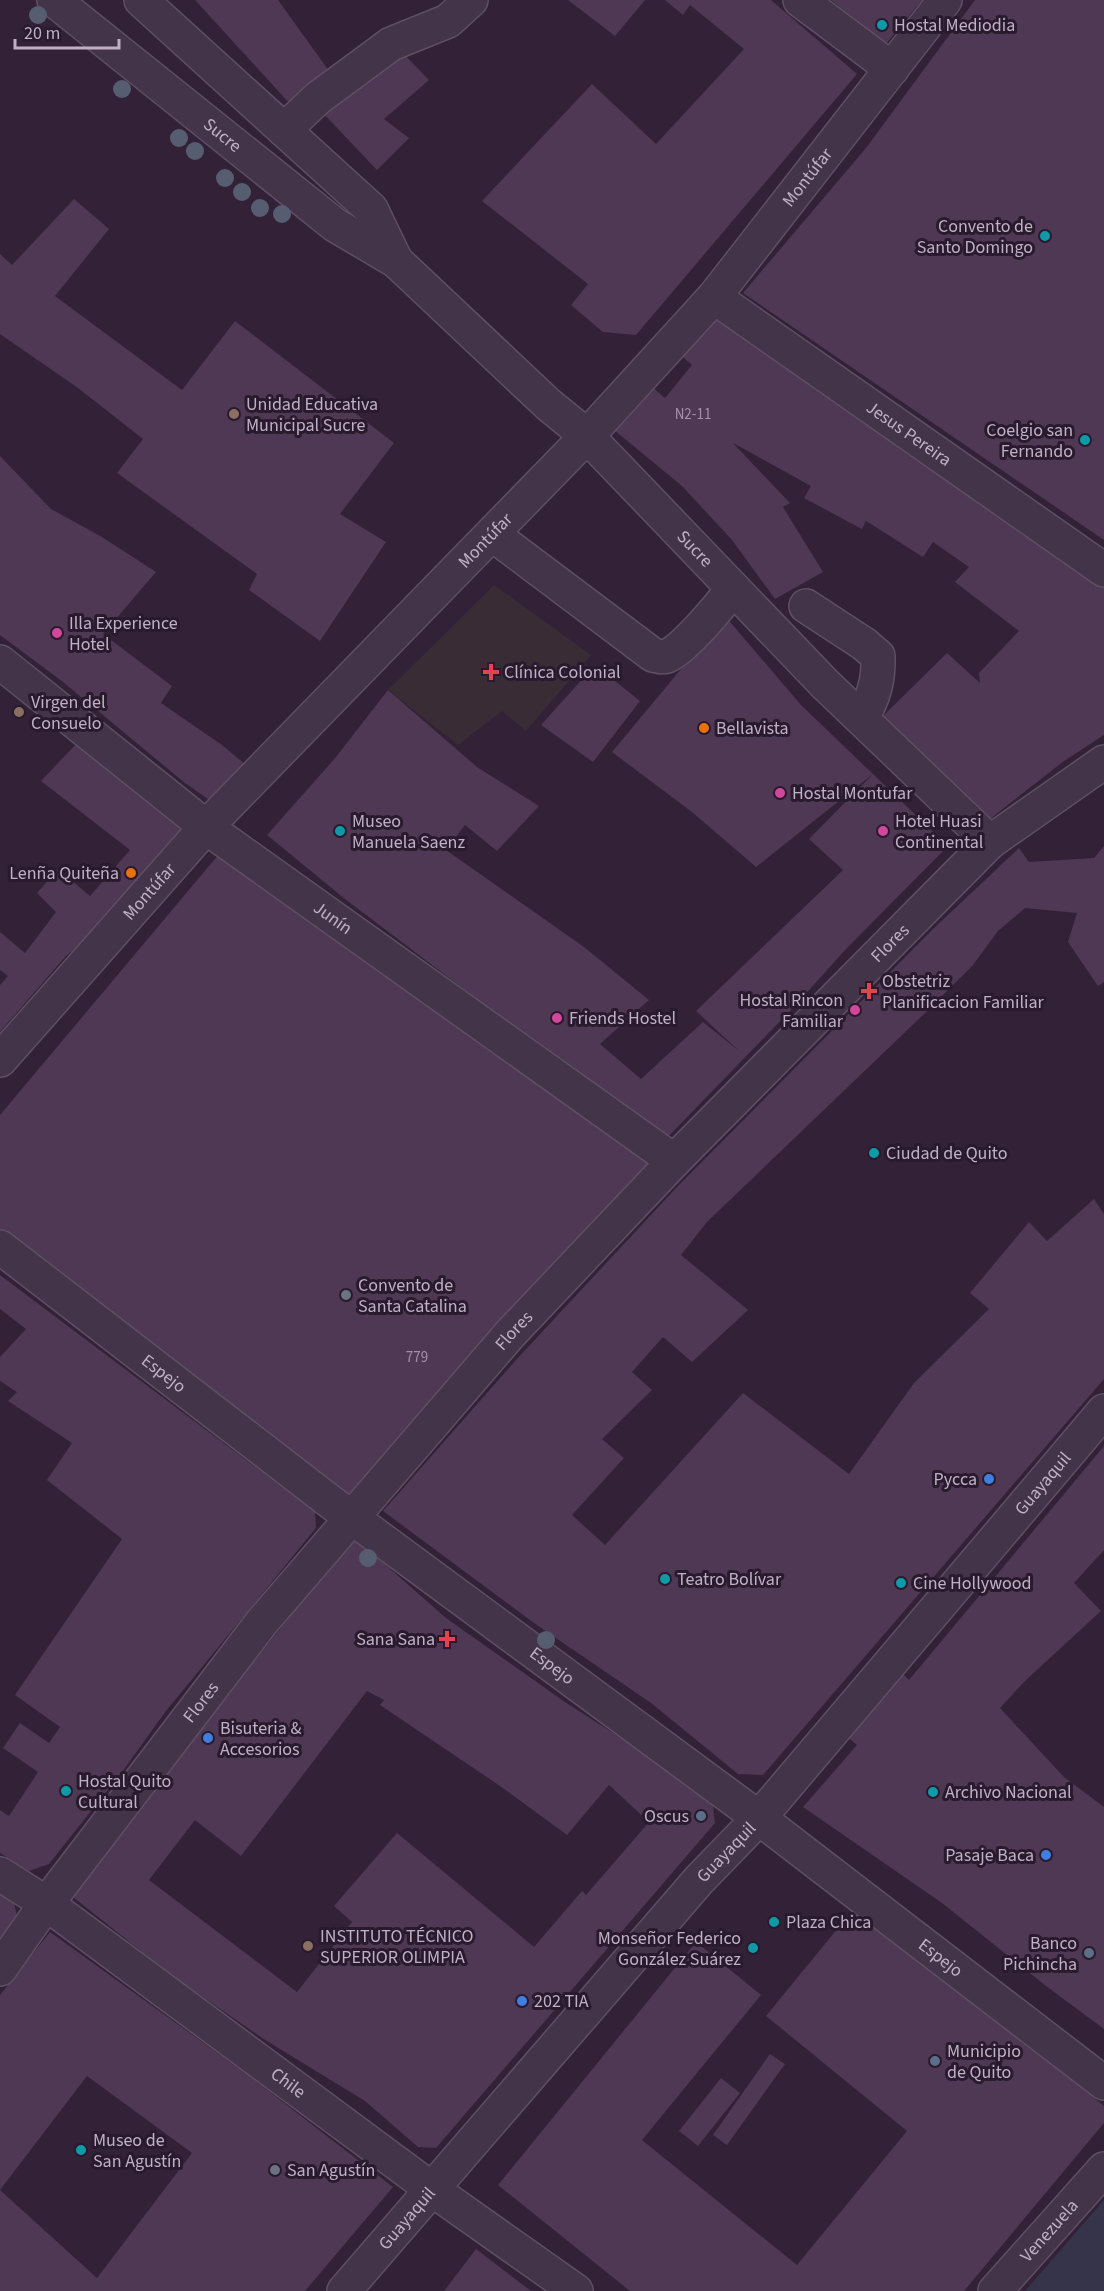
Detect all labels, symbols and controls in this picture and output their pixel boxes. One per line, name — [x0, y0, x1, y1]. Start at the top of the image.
scale bar — [15, 12, 118, 50]
place label: Hostal Mediodia — [894, 13, 1015, 38]
marker: Hostal Mediodia — [875, 18, 889, 32]
text: 20 m — [24, 21, 60, 46]
street label: Sucre — [198, 112, 247, 158]
street label: Montúfar — [776, 142, 839, 212]
place label: Convento de Santo Domingo — [917, 214, 1033, 260]
marker: Convento de Santo Domingo — [1038, 229, 1052, 243]
place label: Unidad Educativa Municipal Sucre — [246, 392, 378, 438]
street label: Jesus Pereira — [861, 395, 957, 472]
house number: N2-11 — [675, 404, 711, 425]
marker: Unidad Educativa Municipal Sucre — [227, 407, 241, 421]
place label: Coelgio san Fernando — [986, 418, 1073, 464]
marker: Coelgio san Fernando — [1078, 433, 1092, 447]
street label: Montúfar — [452, 507, 519, 574]
street label: Sucre — [671, 525, 719, 573]
place label: Illa Experience Hotel — [69, 611, 178, 657]
marker: Illa Experience Hotel — [50, 626, 64, 640]
place label: Clínica Colonial — [504, 660, 621, 685]
marker: Clínica Colonial — [482, 663, 500, 681]
place label: Virgen del Consuelo — [31, 690, 105, 736]
marker: Virgen del Consuelo — [12, 705, 26, 719]
place label: Bellavista — [716, 716, 789, 741]
marker: Bellavista — [697, 721, 711, 735]
place label: Hostal Montufar — [792, 781, 913, 806]
marker: Hostal Montufar — [773, 786, 787, 800]
place label: Museo Manuela Saenz — [352, 809, 465, 855]
place label: Hotel Huasi Continental — [895, 809, 983, 855]
marker: Museo Manuela Saenz — [333, 824, 347, 838]
marker: Hotel Huasi Continental — [876, 824, 890, 838]
street label: Montúfar — [117, 857, 182, 926]
place label: Lenña Quiteña — [9, 861, 119, 886]
marker: Lenña Quiteña — [124, 866, 138, 880]
street label: Junín — [308, 895, 358, 940]
street label: Flores — [865, 918, 915, 968]
place label: Obstetriz Planificacion Familiar — [882, 969, 1045, 1015]
marker: Obstetriz Planificacion Familiar — [860, 982, 878, 1000]
place label: Hostal Rincon Familiar — [739, 988, 844, 1034]
marker: Hostal Rincon Familiar — [848, 1003, 862, 1017]
place label: Friends Hostel — [569, 1006, 676, 1031]
marker: Friends Hostel — [550, 1011, 564, 1025]
place label: Ciudad de Quito — [886, 1141, 1007, 1166]
marker: Ciudad de Quito — [867, 1146, 881, 1160]
place label: Convento de Santa Catalina — [358, 1273, 467, 1319]
marker: Convento de Santa Catalina — [339, 1288, 353, 1302]
street label: Flores — [489, 1305, 538, 1356]
house number: 779 — [406, 1347, 428, 1368]
street label: Espejo — [136, 1348, 191, 1399]
street label: Guayaquil — [1009, 1446, 1077, 1520]
place label: Pycca — [934, 1467, 977, 1492]
marker: Pycca — [982, 1472, 996, 1486]
place label: Teatro Bolívar — [677, 1567, 782, 1592]
place label: Cine Hollywood — [913, 1571, 1032, 1596]
marker: Teatro Bolívar — [658, 1572, 672, 1586]
marker: Cine Hollywood — [894, 1576, 908, 1590]
place label: Sana Sana — [356, 1627, 435, 1652]
marker: Sana Sana — [440, 1632, 454, 1646]
street label: Espejo — [525, 1641, 580, 1690]
street label: Flores — [177, 1676, 225, 1728]
place label: Bisuteria & Accesorios — [220, 1716, 301, 1762]
marker: Bisuteria & Accesorios — [201, 1731, 215, 1745]
place label: Hostal Quito Cultural — [78, 1769, 171, 1815]
place label: Archivo Nacional — [945, 1780, 1072, 1805]
marker: Hostal Quito Cultural — [59, 1784, 73, 1798]
marker: Archivo Nacional — [926, 1785, 940, 1799]
place label: Oscus — [644, 1804, 689, 1829]
marker: Oscus — [694, 1809, 708, 1823]
street label: Guayaquil — [691, 1816, 761, 1888]
place label: Pasaje Baca — [945, 1843, 1034, 1868]
marker: Pasaje Baca — [1039, 1848, 1053, 1862]
place label: Plaza Chica — [786, 1910, 871, 1935]
marker: Plaza Chica — [767, 1915, 781, 1929]
place label: INSTITUTO TÉCNICO SUPERIOR OLIMPIA — [320, 1924, 474, 1970]
place label: Monseñor Federico González Suárez — [598, 1926, 741, 1972]
place label: Banco Pichincha — [1003, 1931, 1077, 1977]
street label: Espejo — [913, 1932, 968, 1983]
marker: INSTITUTO TÉCNICO SUPERIOR OLIMPIA — [301, 1939, 315, 1953]
marker: Monseñor Federico González Suárez — [746, 1941, 760, 1955]
marker: Banco Pichincha — [1082, 1946, 1096, 1960]
place label: 202 TIA — [534, 1989, 589, 2014]
marker: 202 TIA — [515, 1994, 529, 2008]
place label: Municipio de Quito — [947, 2039, 1021, 2085]
marker: Municipio de Quito — [928, 2054, 942, 2068]
street label: Chile — [266, 2061, 311, 2104]
place label: Museo de San Agustín — [93, 2128, 181, 2174]
marker: Museo de San Agustín — [74, 2143, 88, 2157]
place label: San Agustín — [287, 2158, 375, 2183]
marker: San Agustín — [268, 2163, 282, 2177]
street label: Guayaquil — [372, 2181, 441, 2255]
street label: Venezuela — [1014, 2194, 1084, 2268]

